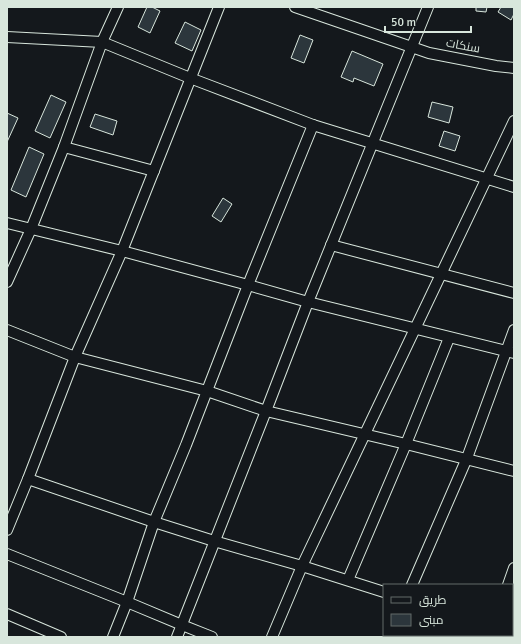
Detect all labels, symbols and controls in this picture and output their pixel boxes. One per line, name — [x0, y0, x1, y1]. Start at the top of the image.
scale bar — [385, 8, 471, 34]
text: 50 m — [391, 15, 416, 30]
street label: سنكات — [445, 35, 481, 57]
legend — [383, 584, 513, 636]
text: طريق — [419, 593, 447, 608]
text: مبنى — [419, 613, 444, 628]

